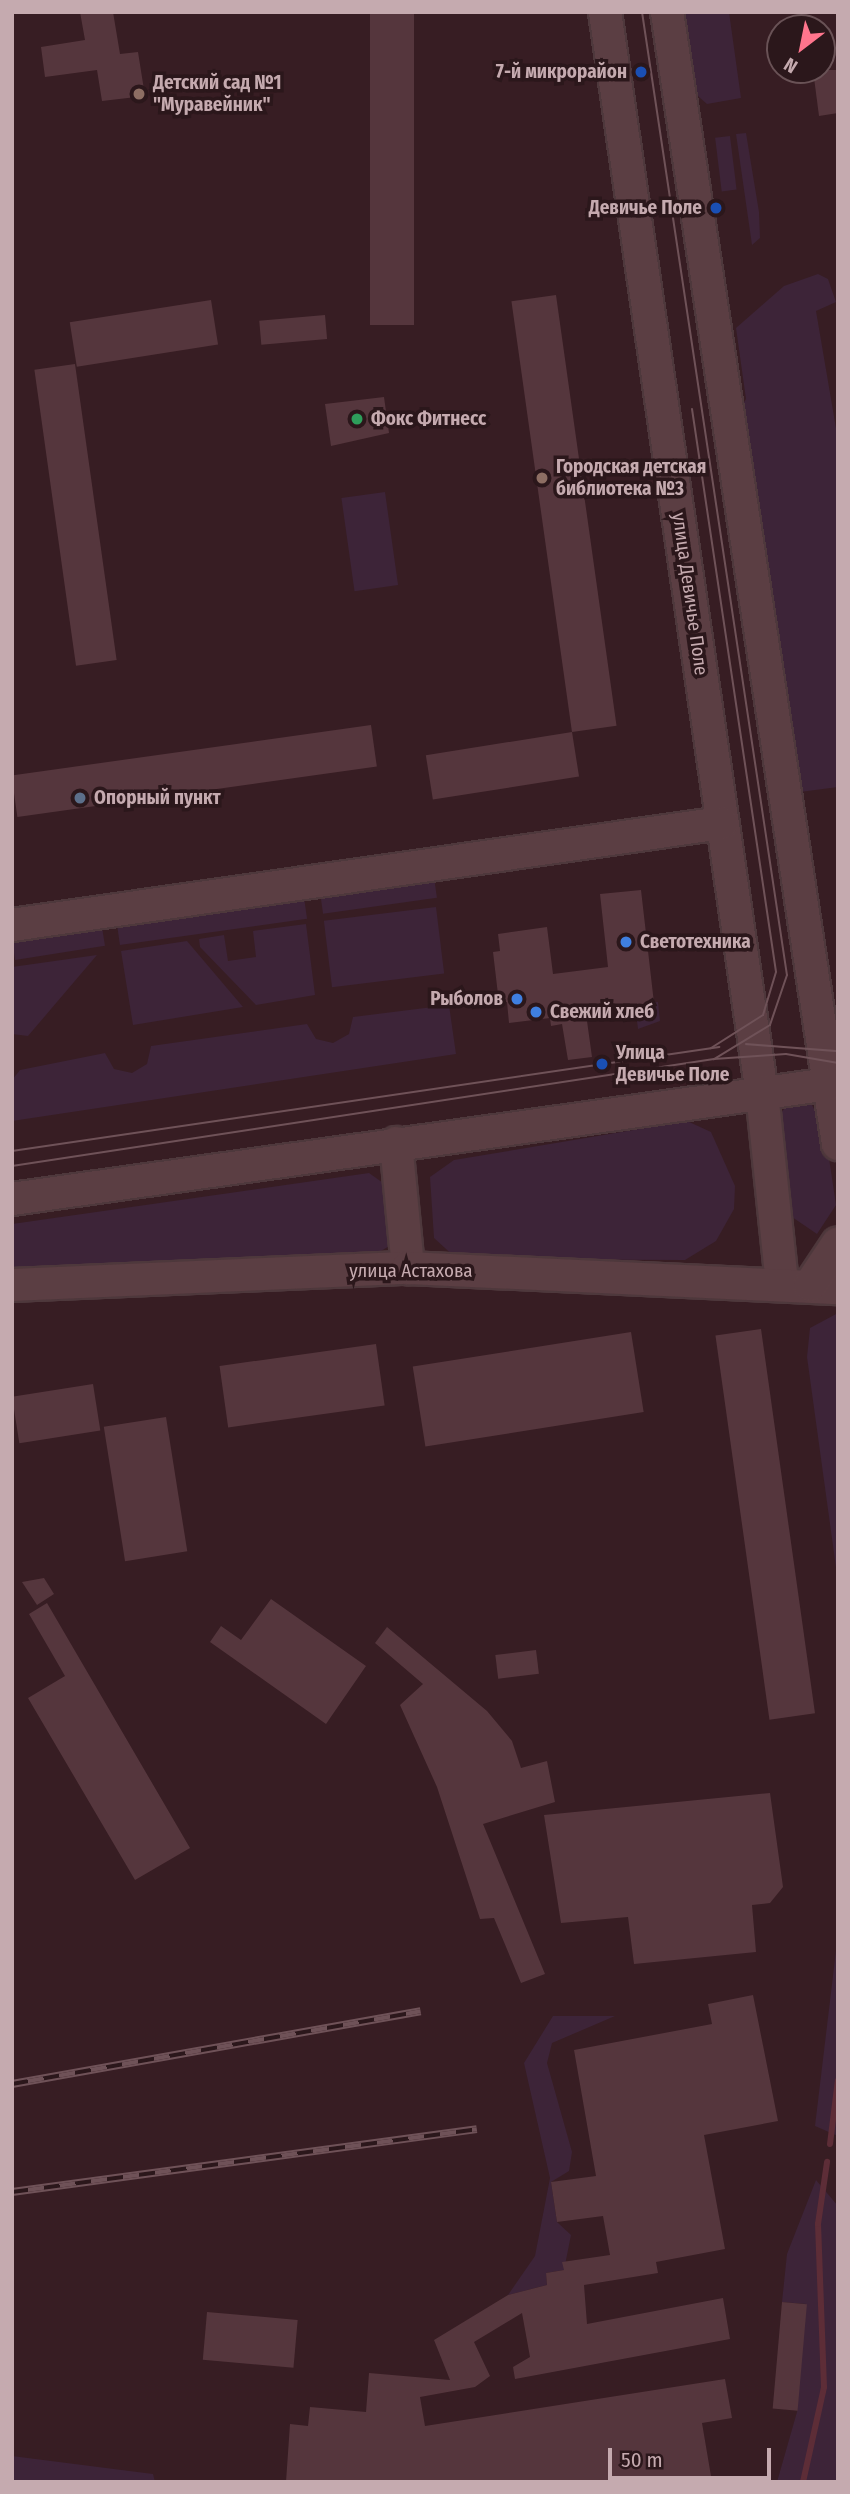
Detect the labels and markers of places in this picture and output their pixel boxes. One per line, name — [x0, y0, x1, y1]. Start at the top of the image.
place label: 7-й микрорайон — [496, 61, 627, 83]
marker: 7-й микрорайон — [633, 64, 649, 80]
place label: Детский сад №1 "Муравейник" — [153, 72, 282, 116]
marker: Детский сад №1 "Муравейник" — [131, 86, 147, 102]
place label: Девичье Поле — [589, 197, 702, 219]
marker: Девичье Поле — [708, 200, 724, 216]
place label: Фокс Фитнесс — [371, 408, 486, 430]
marker: Фокс Фитнесс — [349, 411, 365, 427]
place label: Городская детская библиотека №3 — [556, 456, 706, 500]
marker: Городская детская библиотека №3 — [534, 470, 550, 486]
place label: Опорный пункт — [94, 787, 221, 809]
marker: Опорный пункт — [72, 790, 88, 806]
place label: Светотехника — [640, 931, 751, 953]
marker: Светотехника — [618, 934, 634, 950]
place label: Рыболов — [430, 988, 503, 1010]
marker: Рыболов — [509, 991, 525, 1007]
place label: Свежий хлеб — [550, 1001, 654, 1023]
marker: Свежий хлеб — [528, 1004, 544, 1020]
place label: Улица Девичье Поле — [616, 1042, 729, 1086]
marker: Улица Девичье Поле — [594, 1056, 610, 1072]

